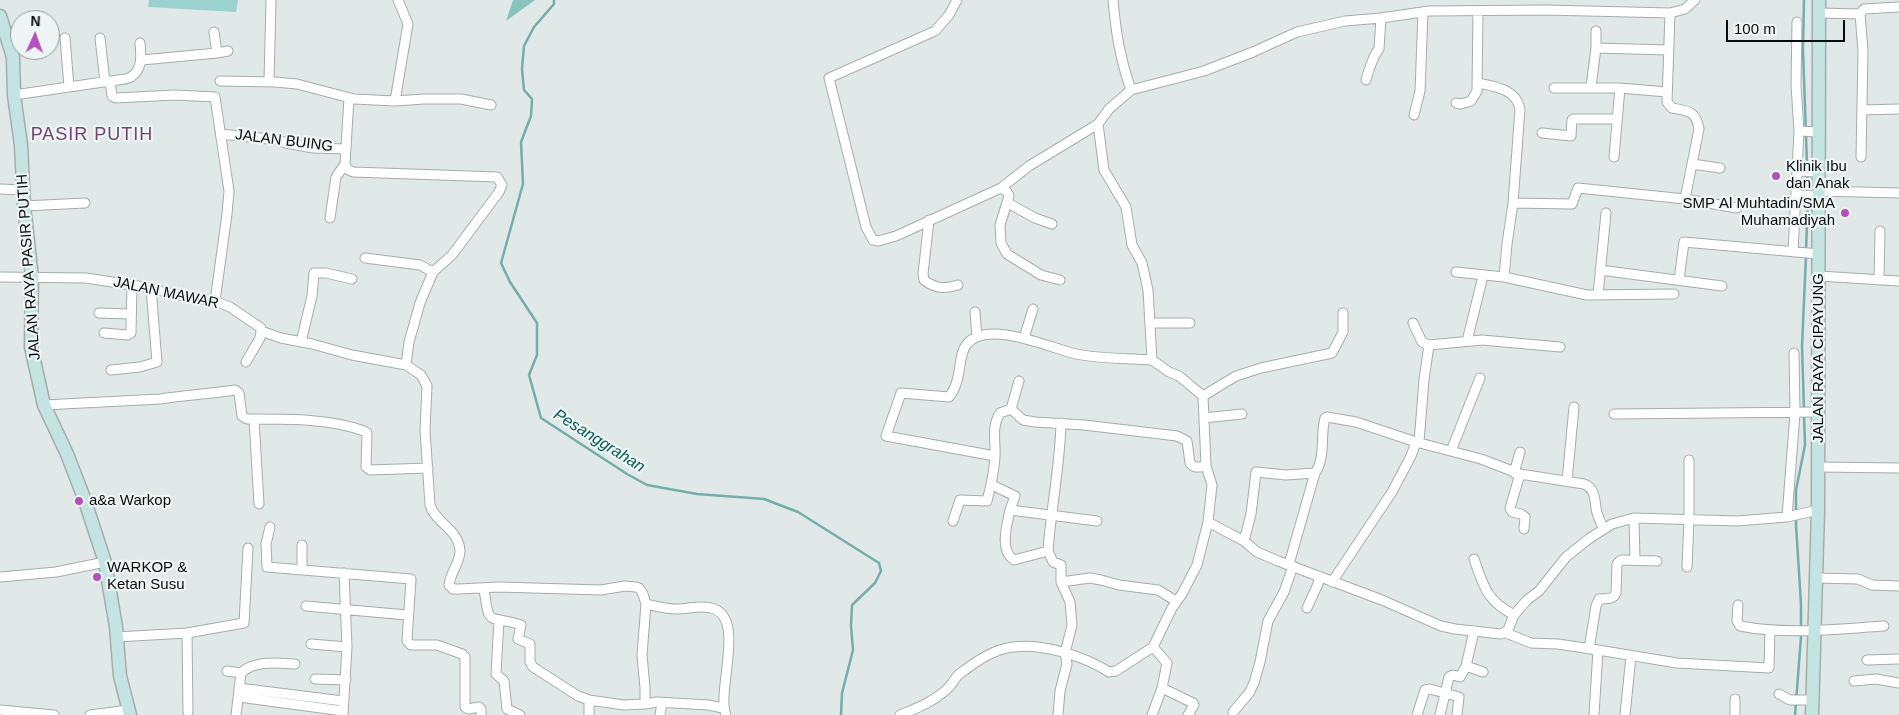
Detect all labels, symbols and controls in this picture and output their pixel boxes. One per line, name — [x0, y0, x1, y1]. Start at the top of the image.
north arrow — [10, 10, 60, 60]
scale bar — [1729, 10, 1848, 42]
text: N — [30, 13, 41, 29]
text: 100 m — [1734, 20, 1776, 37]
district label: PASIR PUTIH — [29, 124, 155, 146]
street label: JALAN BUING — [234, 126, 334, 156]
place label: Klinik Ibu dan Anak — [1786, 158, 1849, 193]
marker: Klinik Ibu dan Anak — [1770, 170, 1782, 182]
street label: JALAN RAYA PASIR PUTIH — [14, 173, 44, 361]
place label: SMP Al Muhtadin/SMA Muhamadiyah — [1682, 195, 1835, 230]
marker: SMP Al Muhtadin/SMA Muhamadiyah — [1839, 207, 1851, 219]
street label: JALAN MAWAR — [112, 273, 220, 313]
street label: JALAN RAYA CIPAYUNG — [1810, 273, 1828, 443]
water label: Pesanggrahan — [550, 405, 648, 477]
place label: a&a Warkop — [89, 492, 171, 510]
marker: a&a Warkop — [73, 495, 85, 507]
place label: WARKOP & Ketan Susu — [107, 559, 187, 594]
marker: WARKOP & Ketan Susu — [91, 571, 103, 583]

